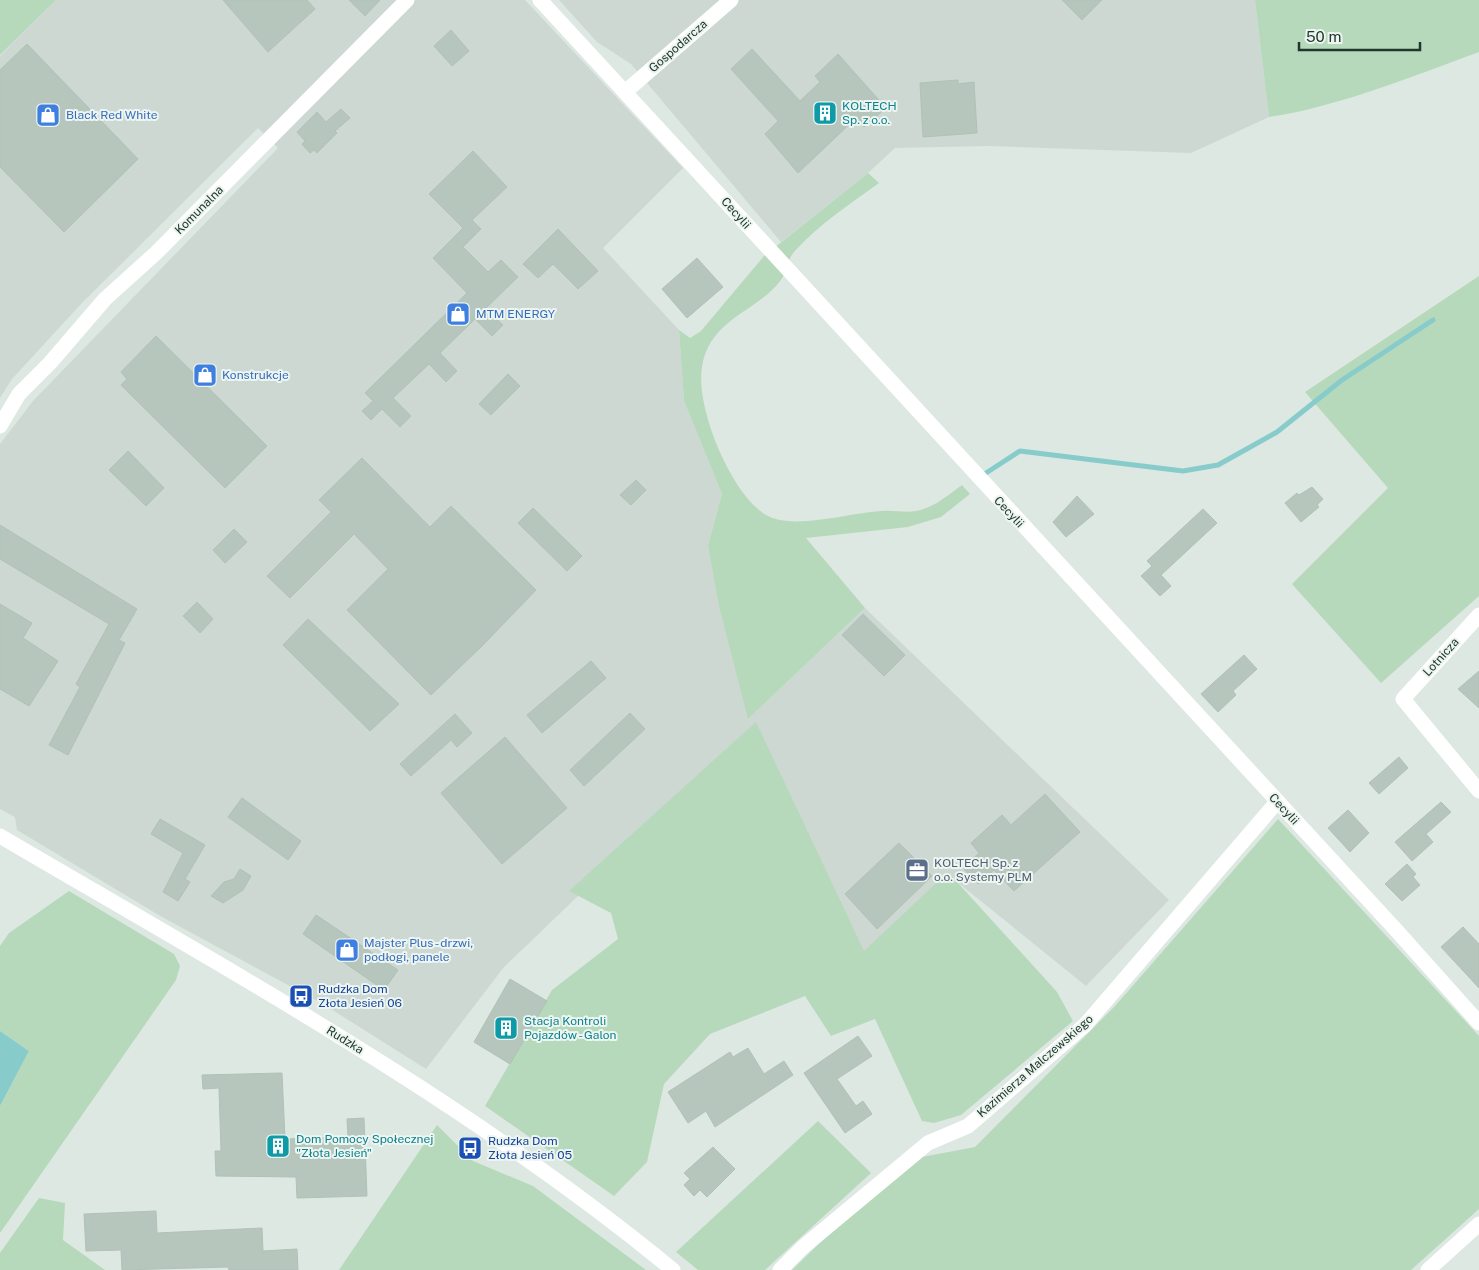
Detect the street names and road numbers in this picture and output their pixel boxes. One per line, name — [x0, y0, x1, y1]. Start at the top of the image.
street label: Gospodarcza — [646, 17, 710, 75]
street label: Komunalna — [172, 183, 226, 237]
street label: Cecylii — [718, 194, 754, 232]
street label: Cecylii — [991, 494, 1027, 531]
street label: Lotnicza — [1420, 635, 1462, 679]
street label: Cecylii — [1266, 791, 1302, 828]
street label: Kazimierza Malczewskiego — [974, 1012, 1096, 1120]
street label: Rudzka — [324, 1023, 366, 1057]

